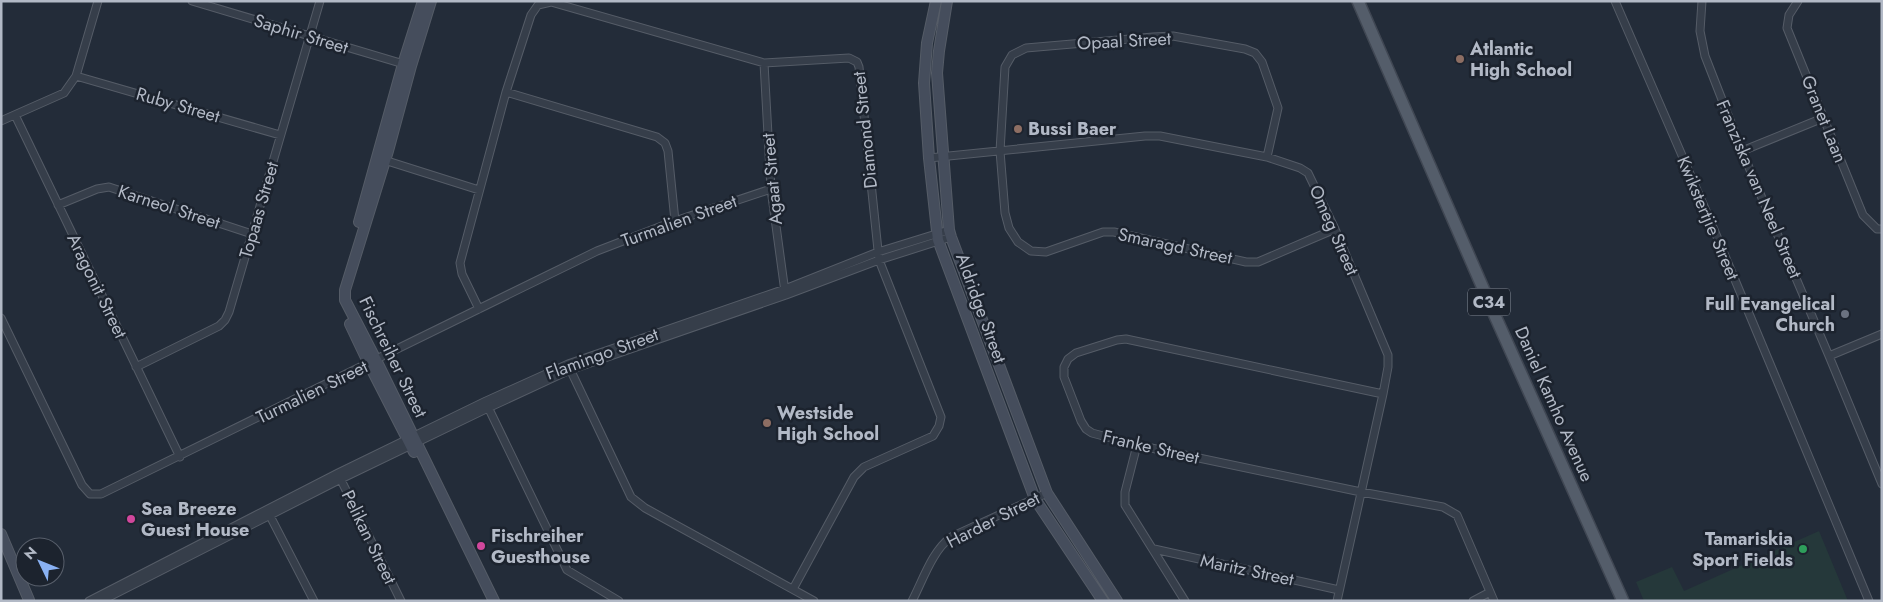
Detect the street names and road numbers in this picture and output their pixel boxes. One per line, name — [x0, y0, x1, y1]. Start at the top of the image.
street label: Saphir Street — [251, 7, 352, 61]
street label: Opaal Street — [1076, 26, 1172, 56]
street label: Diamond Street — [846, 70, 884, 190]
street label: Granet Laan — [1795, 71, 1853, 167]
street label: Ruby Street — [133, 81, 223, 130]
street label: Franziska van Neel Street — [1710, 96, 1809, 283]
street label: Agaat Street — [755, 131, 789, 226]
street label: Kwikstertjie Street — [1670, 152, 1746, 285]
street label: Topaas Street — [233, 158, 285, 261]
street label: Karneol Street — [115, 178, 224, 236]
street label: Omeg Street — [1303, 181, 1366, 280]
street label: Turmalien Street — [618, 188, 741, 254]
street label: Smaragd Street — [1115, 221, 1235, 271]
street label: Aragonit Street — [60, 229, 134, 343]
street label: Aldridge Street — [949, 249, 1013, 367]
road number: C34 — [1468, 288, 1510, 316]
street label: Fischreiher Street — [352, 292, 434, 423]
street label: Flamingo Street — [542, 321, 663, 386]
street label: Daniel Kamho Avenue — [1508, 322, 1600, 486]
street label: Turmalien Street — [252, 353, 373, 430]
street label: Franke Street — [1100, 423, 1202, 471]
street label: Harder Street — [942, 485, 1045, 555]
street label: Pelikan Street — [335, 486, 403, 589]
street label: Maritz Street — [1198, 547, 1297, 593]

